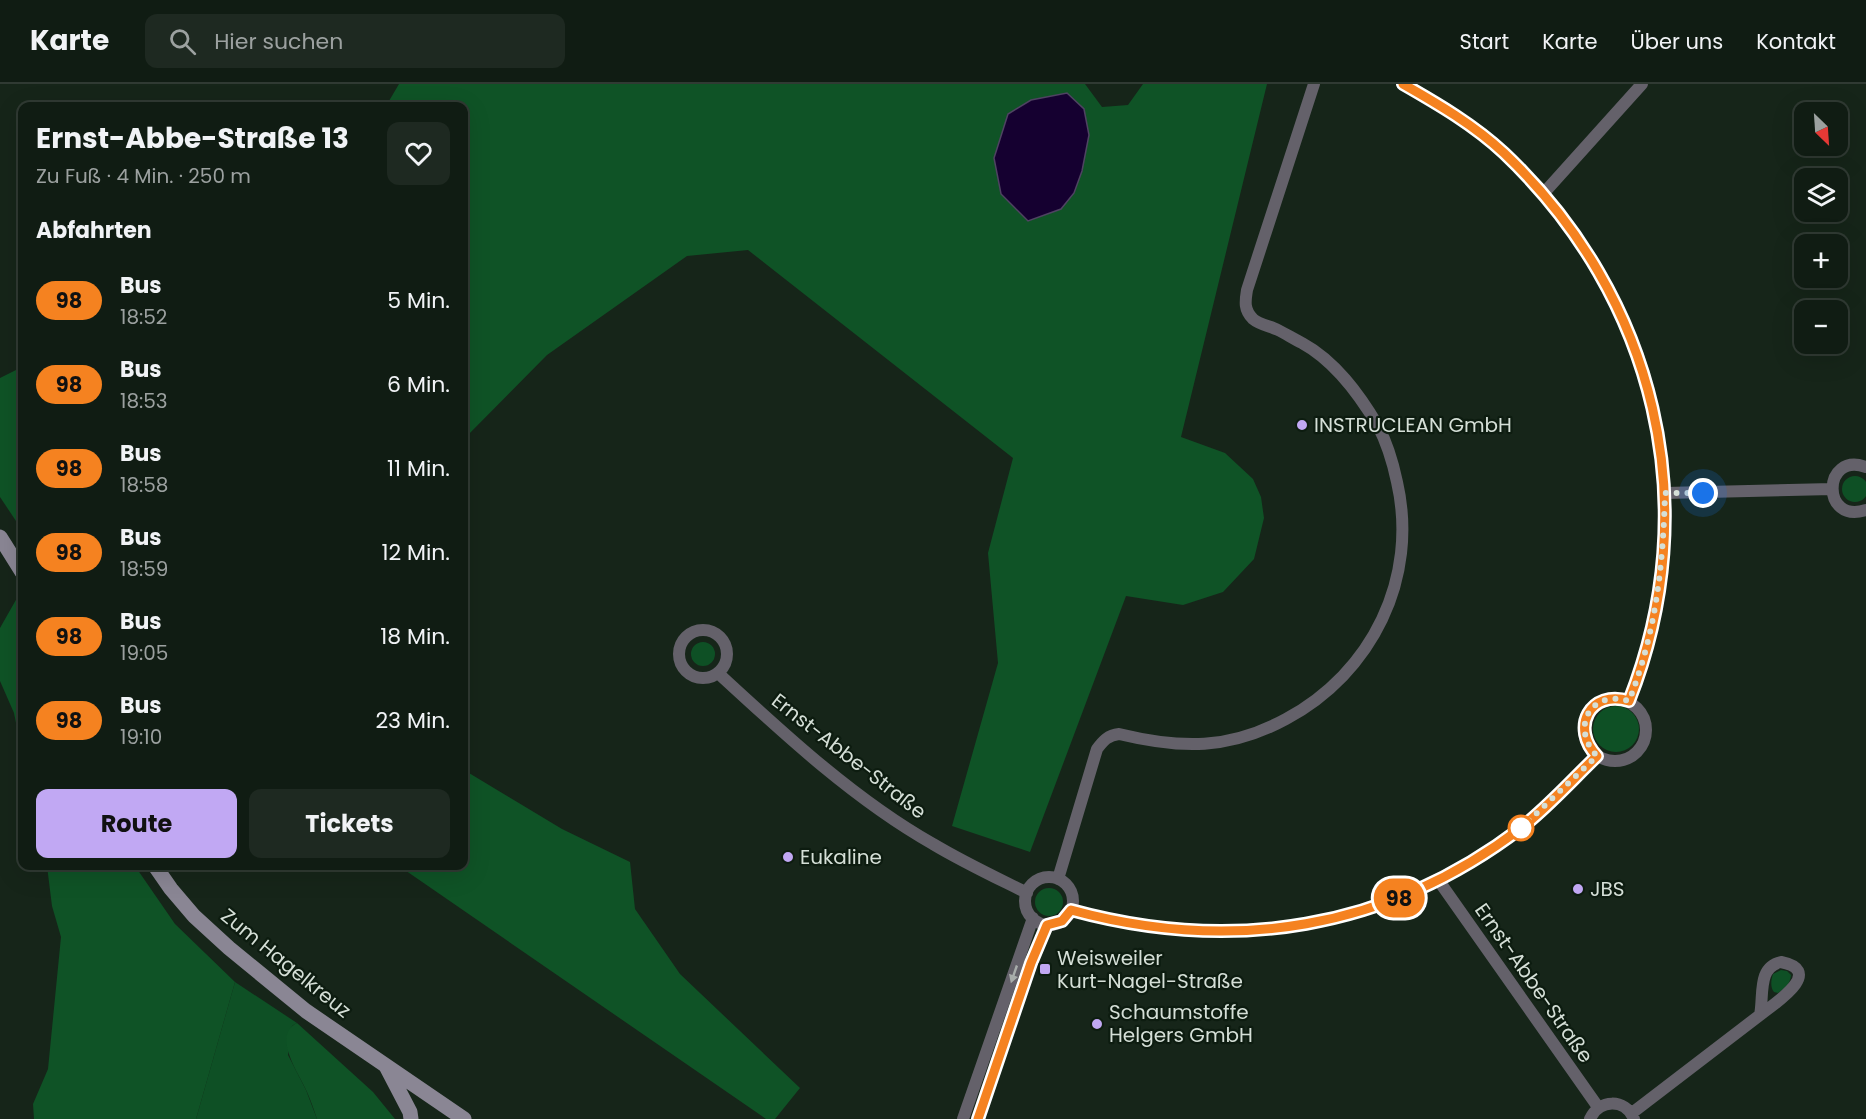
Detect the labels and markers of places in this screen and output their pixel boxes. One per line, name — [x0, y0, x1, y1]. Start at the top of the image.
place label: INSTRUCLEAN GmbH — [1314, 411, 1512, 439]
marker: INSTRUCLEAN GmbH — [1295, 418, 1309, 432]
unlabelled marker — [1508, 815, 1534, 841]
place label: Eukaline — [800, 843, 882, 871]
marker: Eukaline — [781, 850, 795, 864]
place label: JBS — [1590, 875, 1625, 903]
marker: JBS — [1571, 882, 1585, 896]
place label: Weisweiler Kurt-Nagel-Straße — [1057, 944, 1243, 995]
marker: Weisweiler Kurt-Nagel-Straße — [1038, 962, 1052, 976]
place label: Schaumstoffe Helgers GmbH — [1109, 998, 1253, 1049]
marker: Schaumstoffe Helgers GmbH — [1090, 1017, 1104, 1031]

